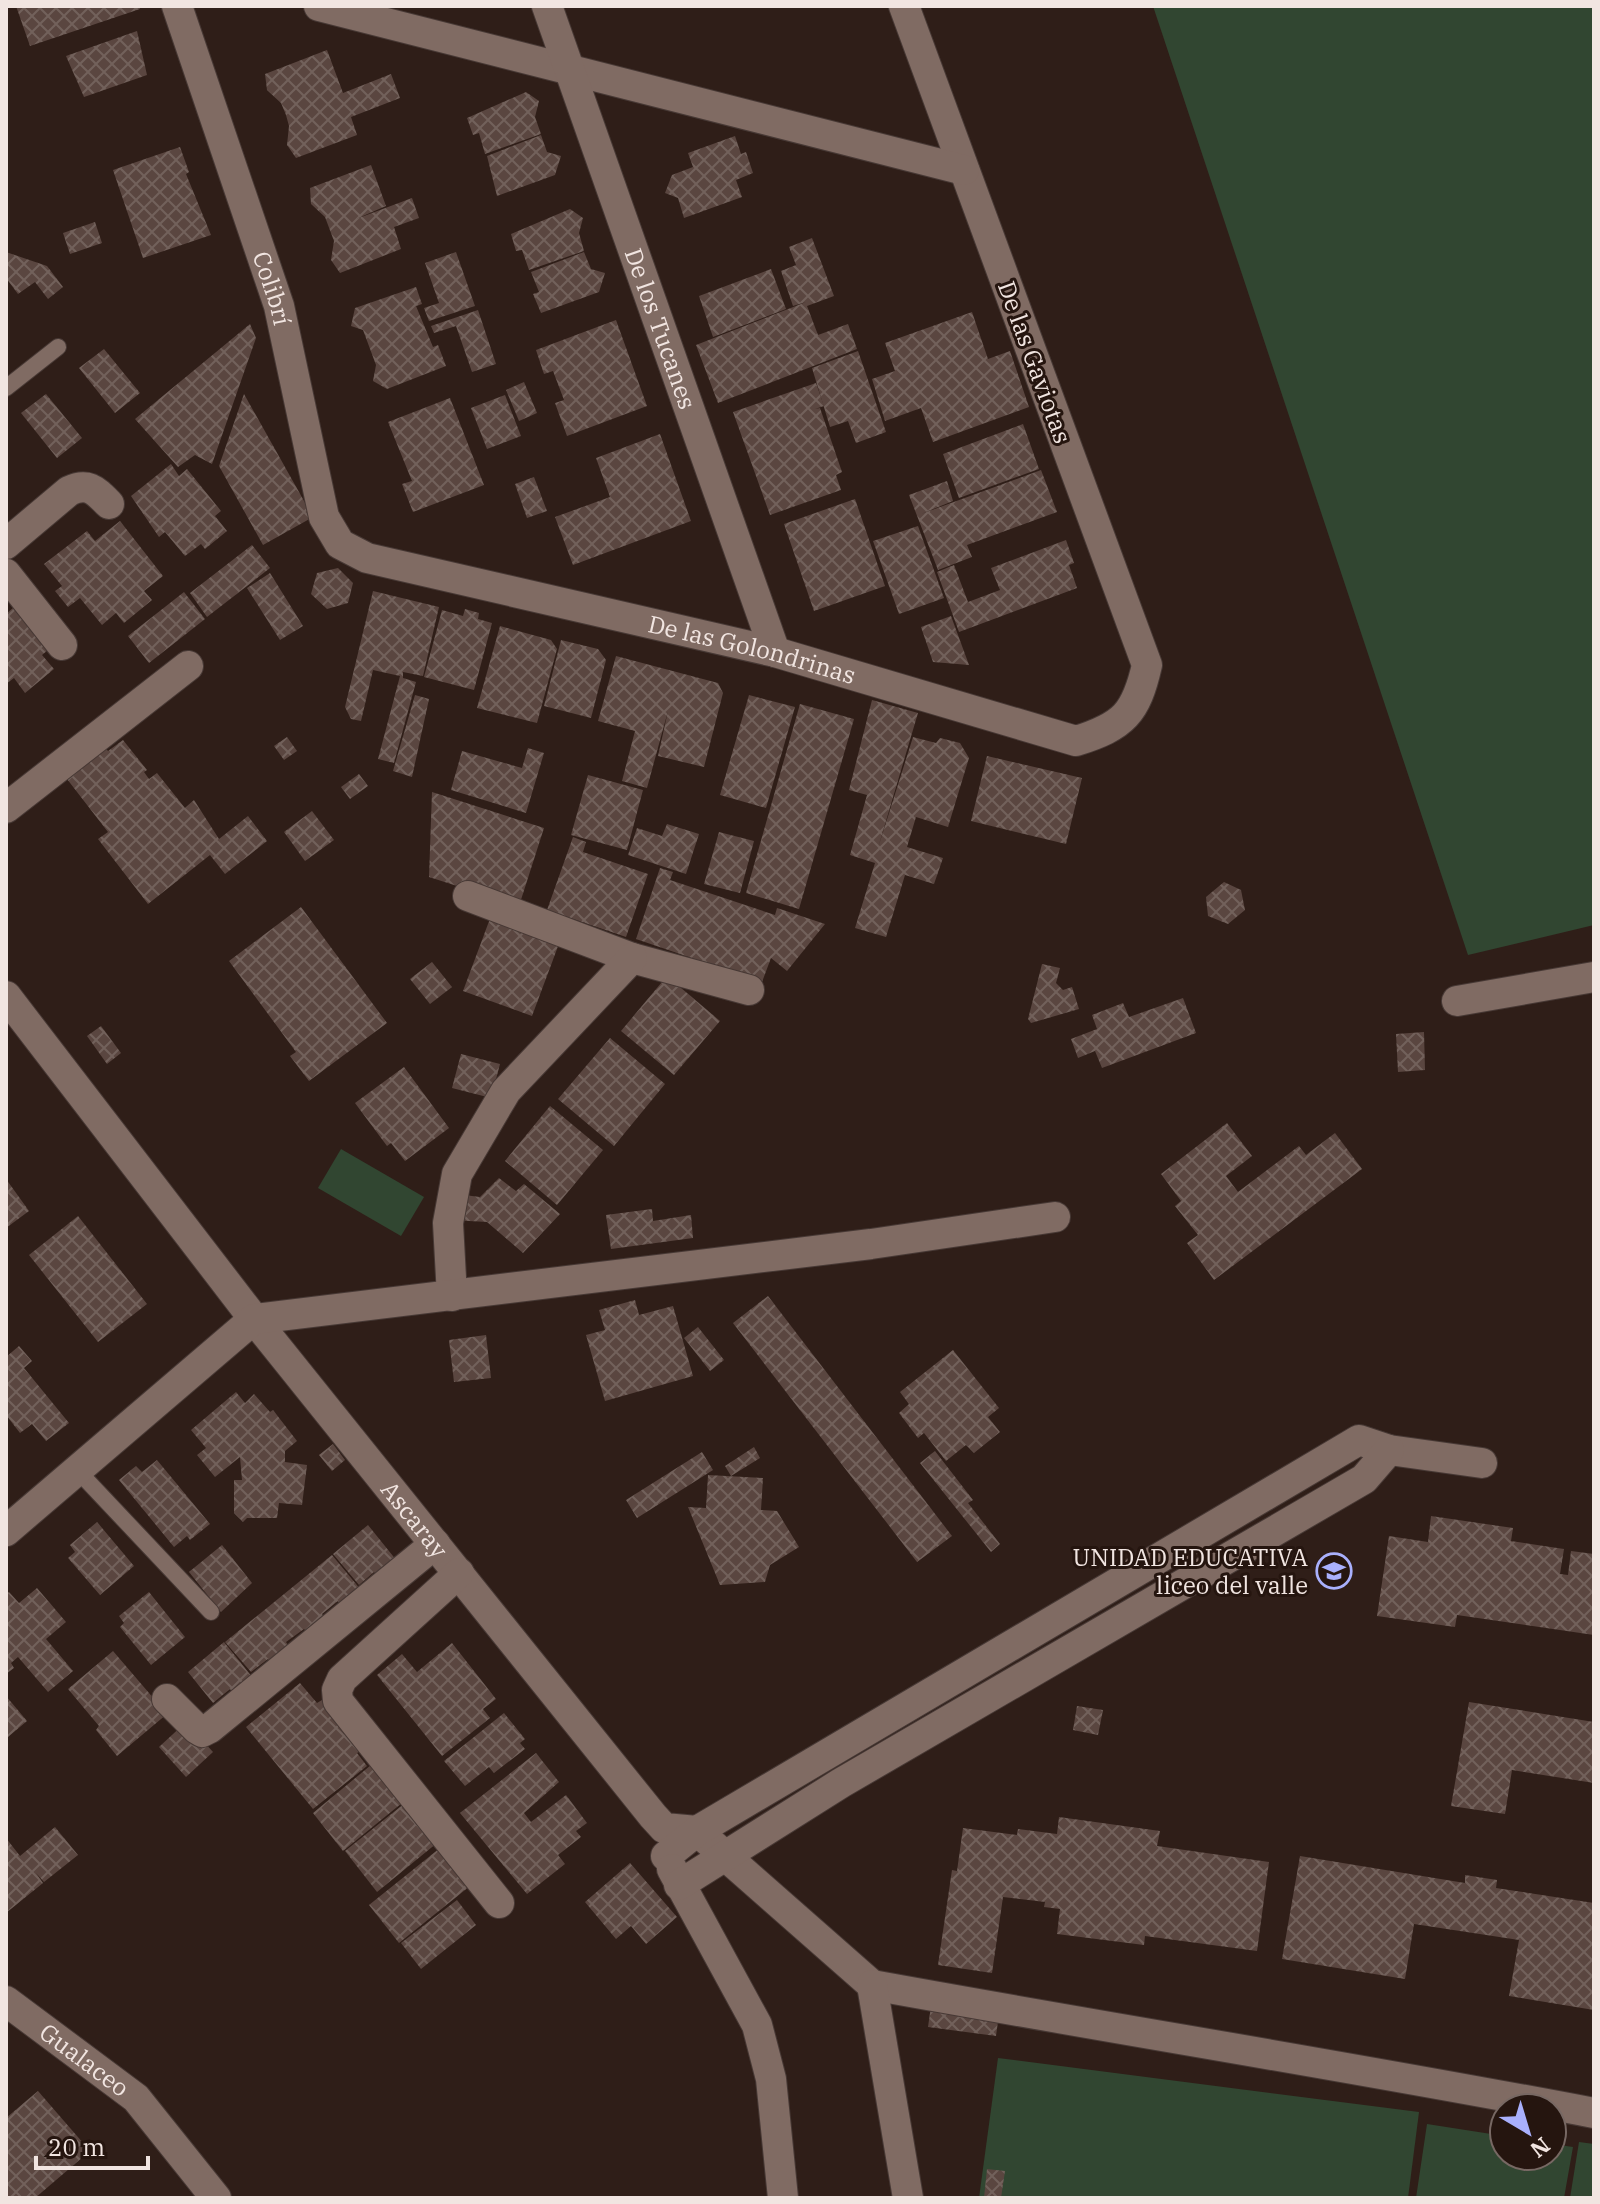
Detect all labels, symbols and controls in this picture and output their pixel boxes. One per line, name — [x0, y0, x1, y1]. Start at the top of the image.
street label: De los Tucanes — [618, 244, 704, 413]
street label: Colibrí — [246, 247, 299, 328]
street label: De las Gaviotas — [991, 276, 1079, 448]
street label: De las Golondrinas — [645, 607, 859, 691]
street label: Ascaray — [374, 1474, 455, 1564]
place label: UNIDAD EDUCATIVA liceo del valle — [1073, 1541, 1309, 1601]
school or university icon: UNIDAD EDUCATIVA liceo del valle — [1315, 1552, 1353, 1590]
street label: Gualaceo — [33, 2016, 136, 2104]
north arrow — [1488, 2092, 1568, 2172]
scale bar — [36, 2120, 148, 2170]
text: 20 m — [48, 2131, 105, 2163]
text: N — [1525, 2131, 1556, 2165]

